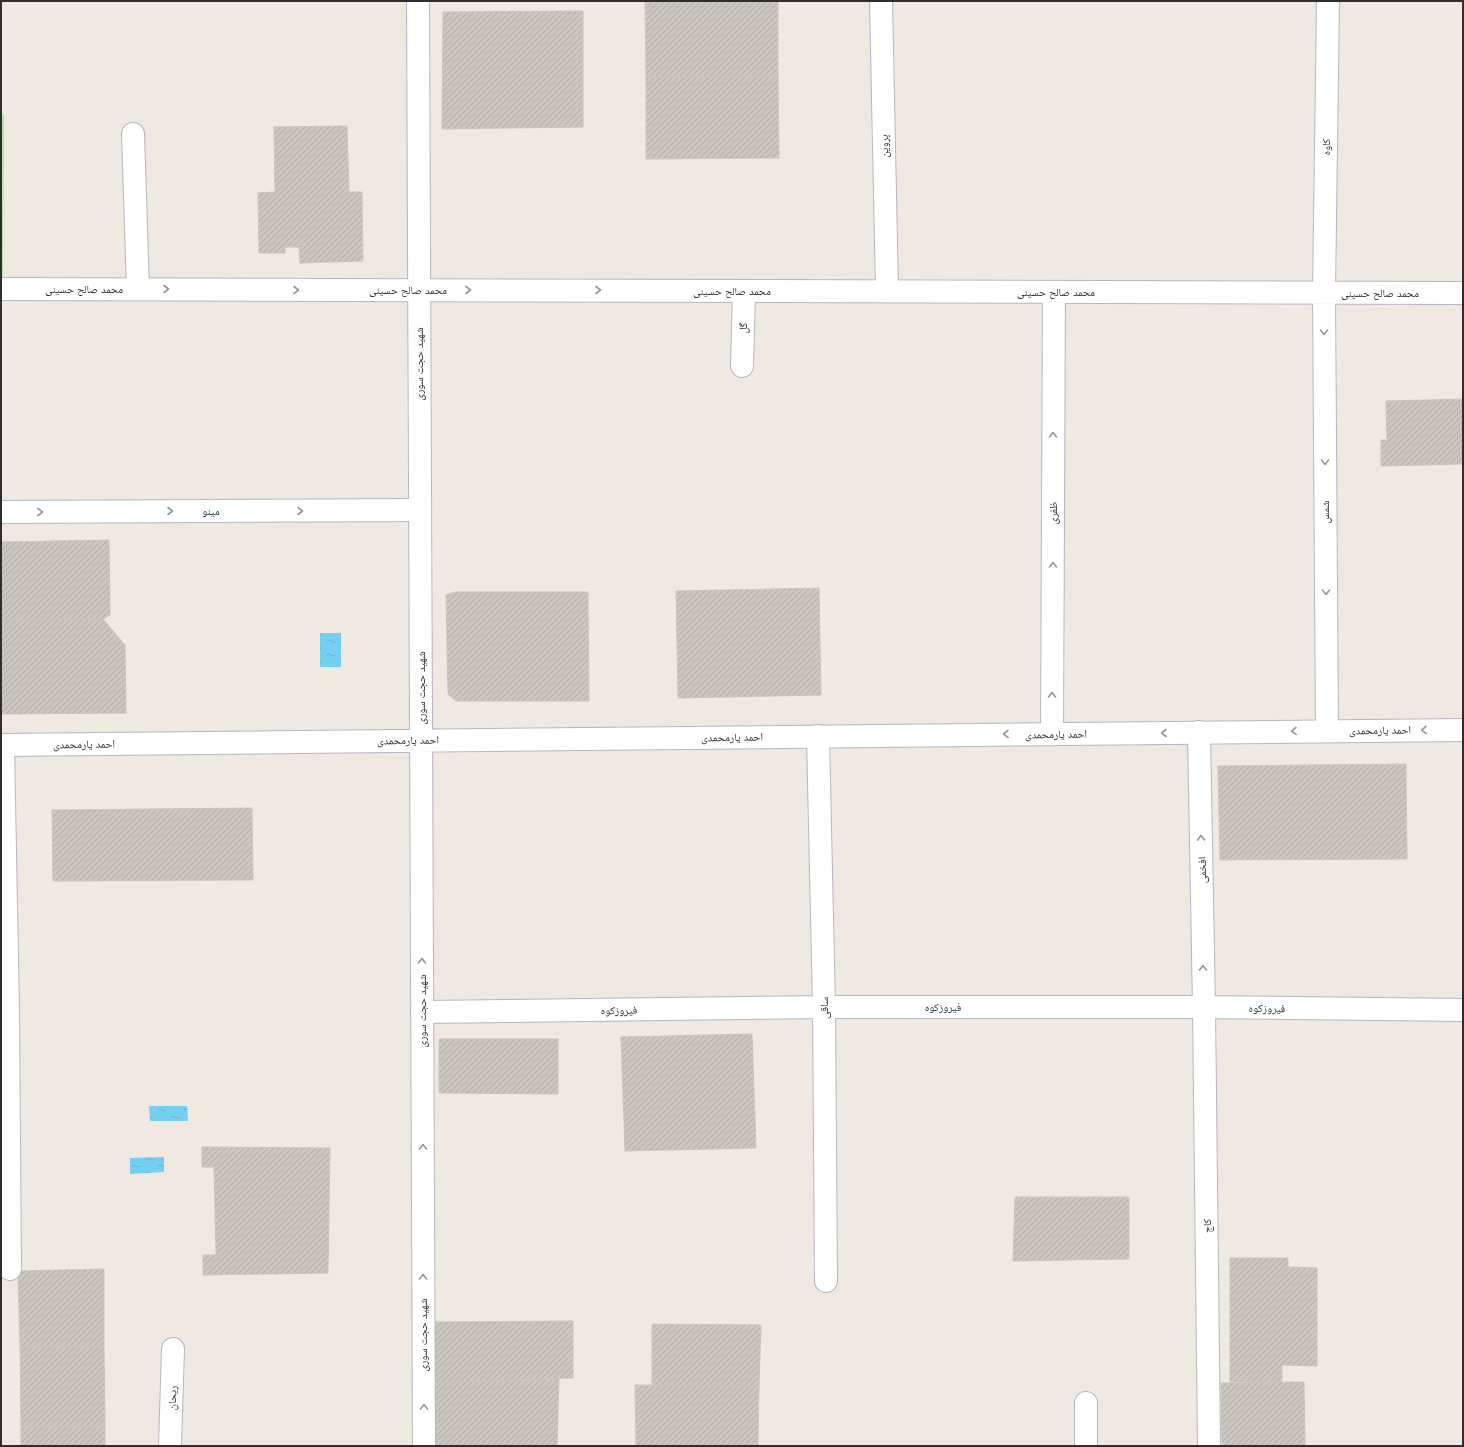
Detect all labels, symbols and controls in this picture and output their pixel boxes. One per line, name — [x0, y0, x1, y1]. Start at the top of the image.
street label: پروین — [877, 134, 891, 158]
street label: کاوه — [1319, 138, 1333, 156]
street label: محمد صالح حسینی — [45, 282, 123, 296]
street label: محمد صالح حسینی — [369, 283, 447, 297]
street label: محمد صالح حسینی — [693, 284, 771, 298]
one-way arrow — [163, 285, 169, 293]
street label: محمد صالح حسینی — [1017, 285, 1095, 299]
one-way arrow — [293, 286, 299, 294]
one-way arrow — [465, 286, 471, 294]
one-way arrow — [595, 286, 601, 295]
street label: محمد صالح حسینی — [1341, 286, 1419, 300]
street label: گل — [736, 322, 750, 334]
street label: شهید حجت سوری — [412, 327, 426, 401]
one-way arrow — [1320, 329, 1328, 335]
one-way arrow — [1049, 432, 1057, 438]
one-way arrow — [1321, 459, 1329, 465]
street label: شمس — [1318, 501, 1332, 523]
street label: ظفری — [1046, 502, 1060, 524]
street label: مینو — [202, 504, 220, 518]
one-way arrow — [167, 507, 173, 515]
one-way arrow — [297, 507, 303, 515]
one-way arrow — [37, 508, 43, 516]
one-way arrow — [1049, 562, 1057, 568]
one-way arrow — [1322, 589, 1330, 595]
street label: شهید حجت سوری — [414, 651, 428, 725]
one-way arrow — [1048, 692, 1056, 698]
street label: احمد یارمحمدی — [1349, 722, 1411, 738]
street label: احمد یارمحمدی — [1025, 726, 1087, 742]
one-way arrow — [1421, 726, 1427, 734]
one-way arrow — [1291, 727, 1297, 735]
street label: احمد یارمحمدی — [701, 729, 763, 745]
one-way arrow — [1161, 729, 1167, 737]
one-way arrow — [1003, 730, 1009, 738]
street label: احمد یارمحمدی — [377, 732, 439, 748]
street label: احمد یارمحمدی — [53, 736, 115, 752]
one-way arrow — [1197, 835, 1205, 841]
street label: افخمی — [1195, 857, 1209, 883]
one-way arrow — [418, 958, 426, 964]
one-way arrow — [1199, 965, 1208, 971]
street label: شهید حجت سوری — [415, 974, 429, 1048]
street label: ساقی — [817, 997, 831, 1019]
street label: فیروزکوه — [925, 1000, 962, 1014]
street label: فیروزکوه — [1249, 1001, 1286, 1015]
street label: فیروزکوه — [601, 1003, 638, 1017]
one-way arrow — [419, 1144, 427, 1150]
street label: کاج — [1200, 1218, 1214, 1233]
one-way arrow — [419, 1274, 427, 1280]
street label: شهید حجت سوری — [416, 1298, 430, 1372]
street label: ریحان — [165, 1385, 179, 1411]
one-way arrow — [420, 1404, 428, 1410]

